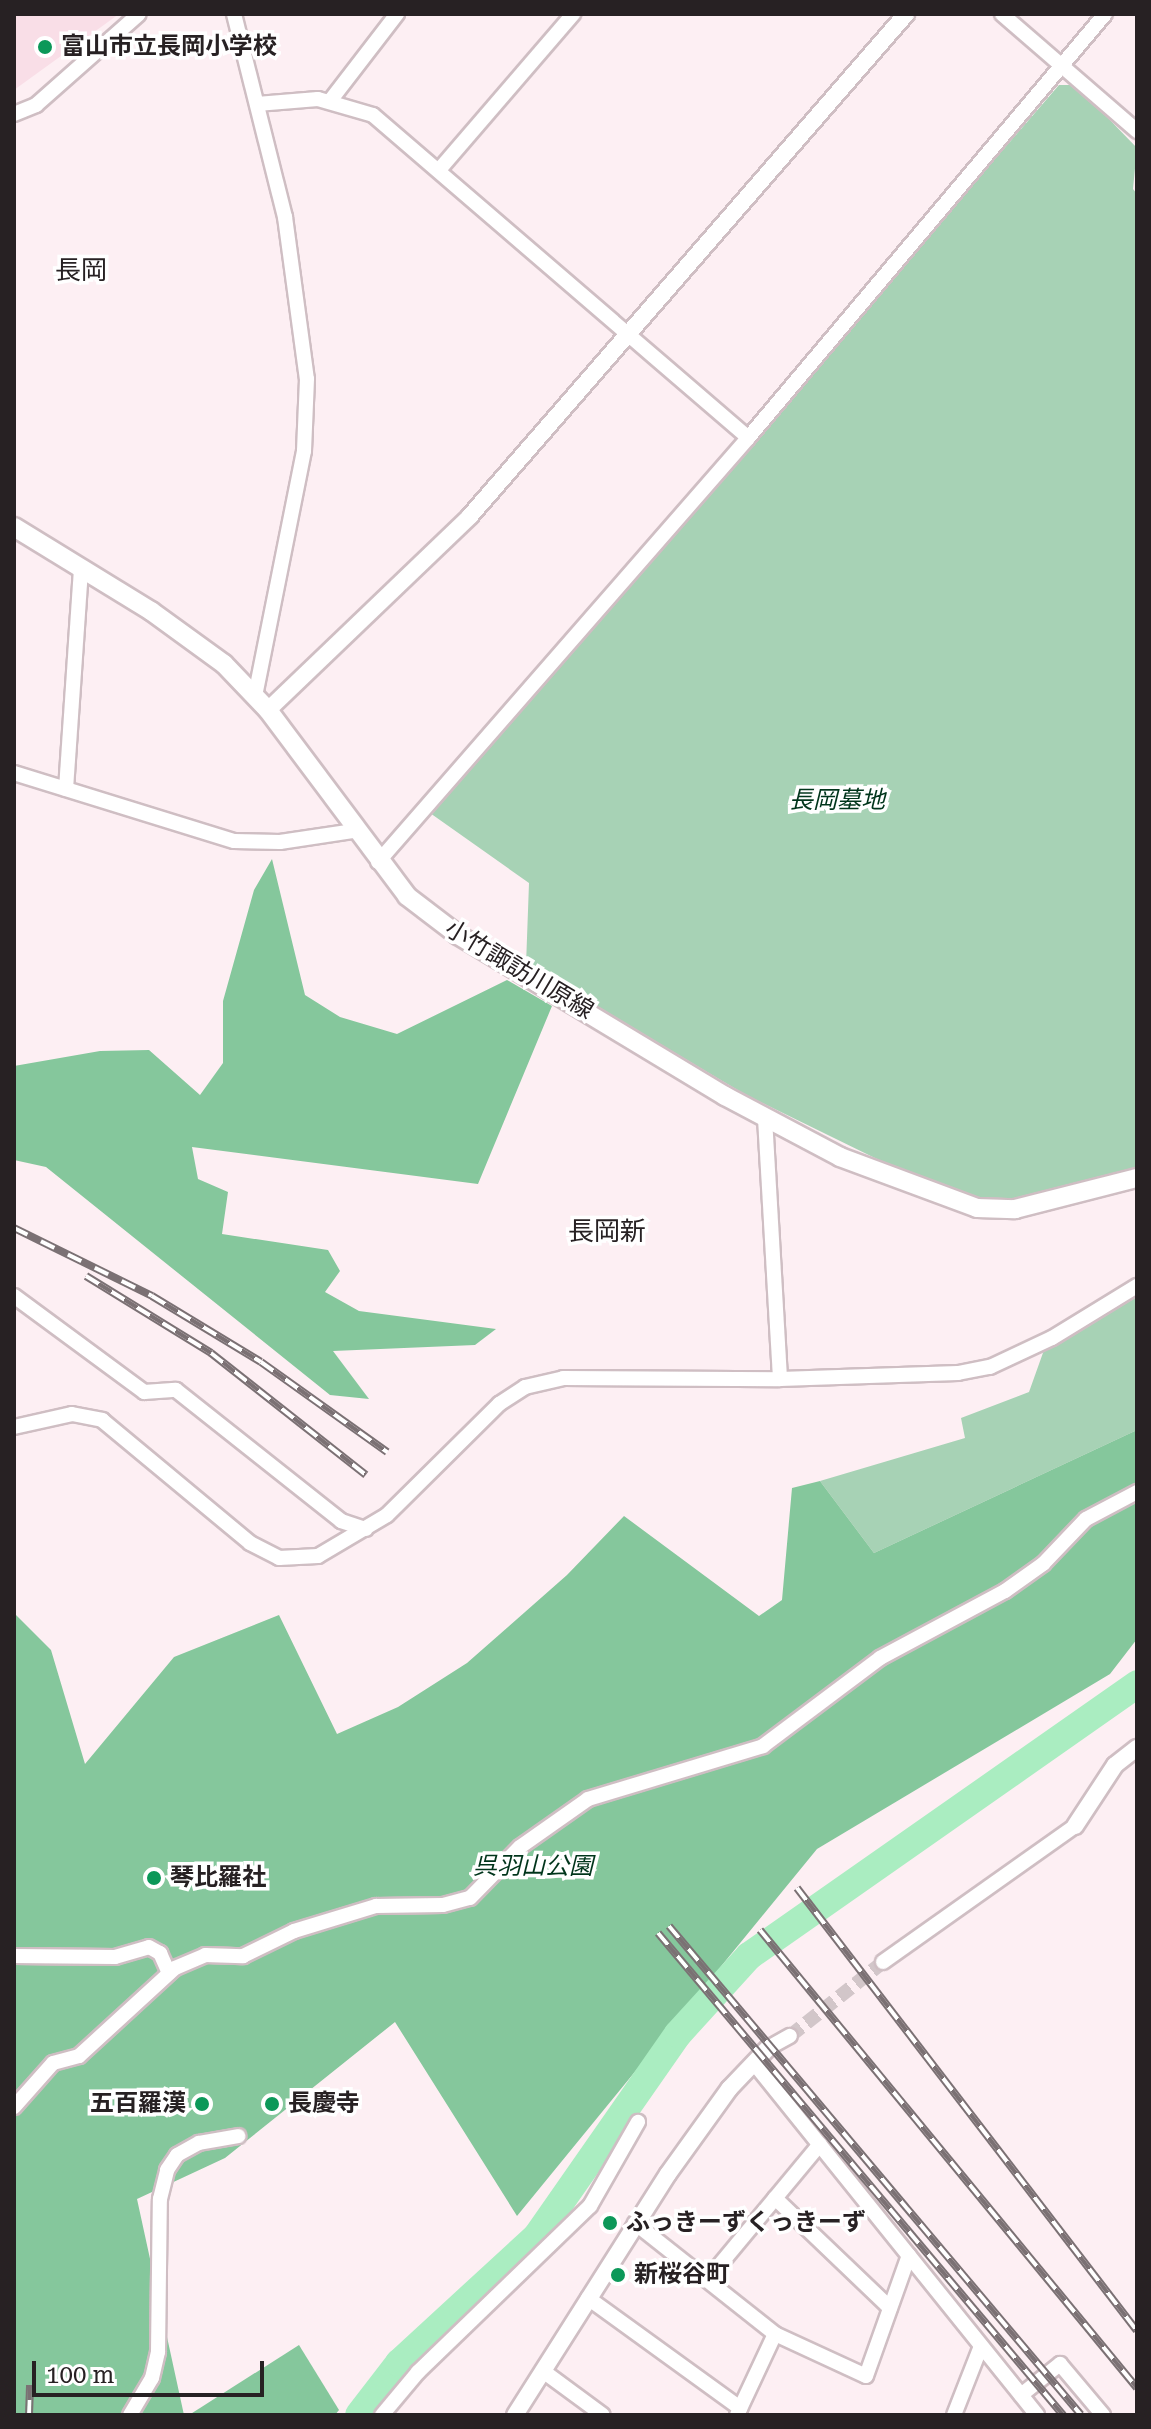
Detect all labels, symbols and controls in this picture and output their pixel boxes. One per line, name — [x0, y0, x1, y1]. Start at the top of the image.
place label: 富山市立長岡小学校 — [61, 33, 277, 61]
marker: 富山市立長岡小学校 — [36, 38, 54, 56]
district label: 長岡 — [55, 255, 107, 287]
park label: 長岡墓地 — [789, 787, 885, 815]
street label: 小竹諏訪川原線 — [440, 914, 598, 1026]
district label: 長岡新 — [568, 1216, 646, 1248]
park label: 呉羽山公園 — [473, 1853, 593, 1881]
place label: 琴比羅社 — [170, 1864, 266, 1892]
marker: 琴比羅社 — [145, 1869, 163, 1887]
place label: 五百羅漢 — [90, 2090, 186, 2118]
place label: 長慶寺 — [288, 2090, 360, 2118]
marker: 五百羅漢 — [193, 2095, 211, 2113]
marker: 長慶寺 — [263, 2095, 281, 2113]
place label: ふっきーずくっきーず — [626, 2209, 866, 2237]
marker: ふっきーずくっきーず — [601, 2214, 619, 2232]
place label: 新桜谷町 — [634, 2261, 730, 2289]
marker: 新桜谷町 — [609, 2266, 627, 2284]
scale bar — [36, 2345, 268, 2395]
text: 100 m — [46, 2361, 114, 2389]

